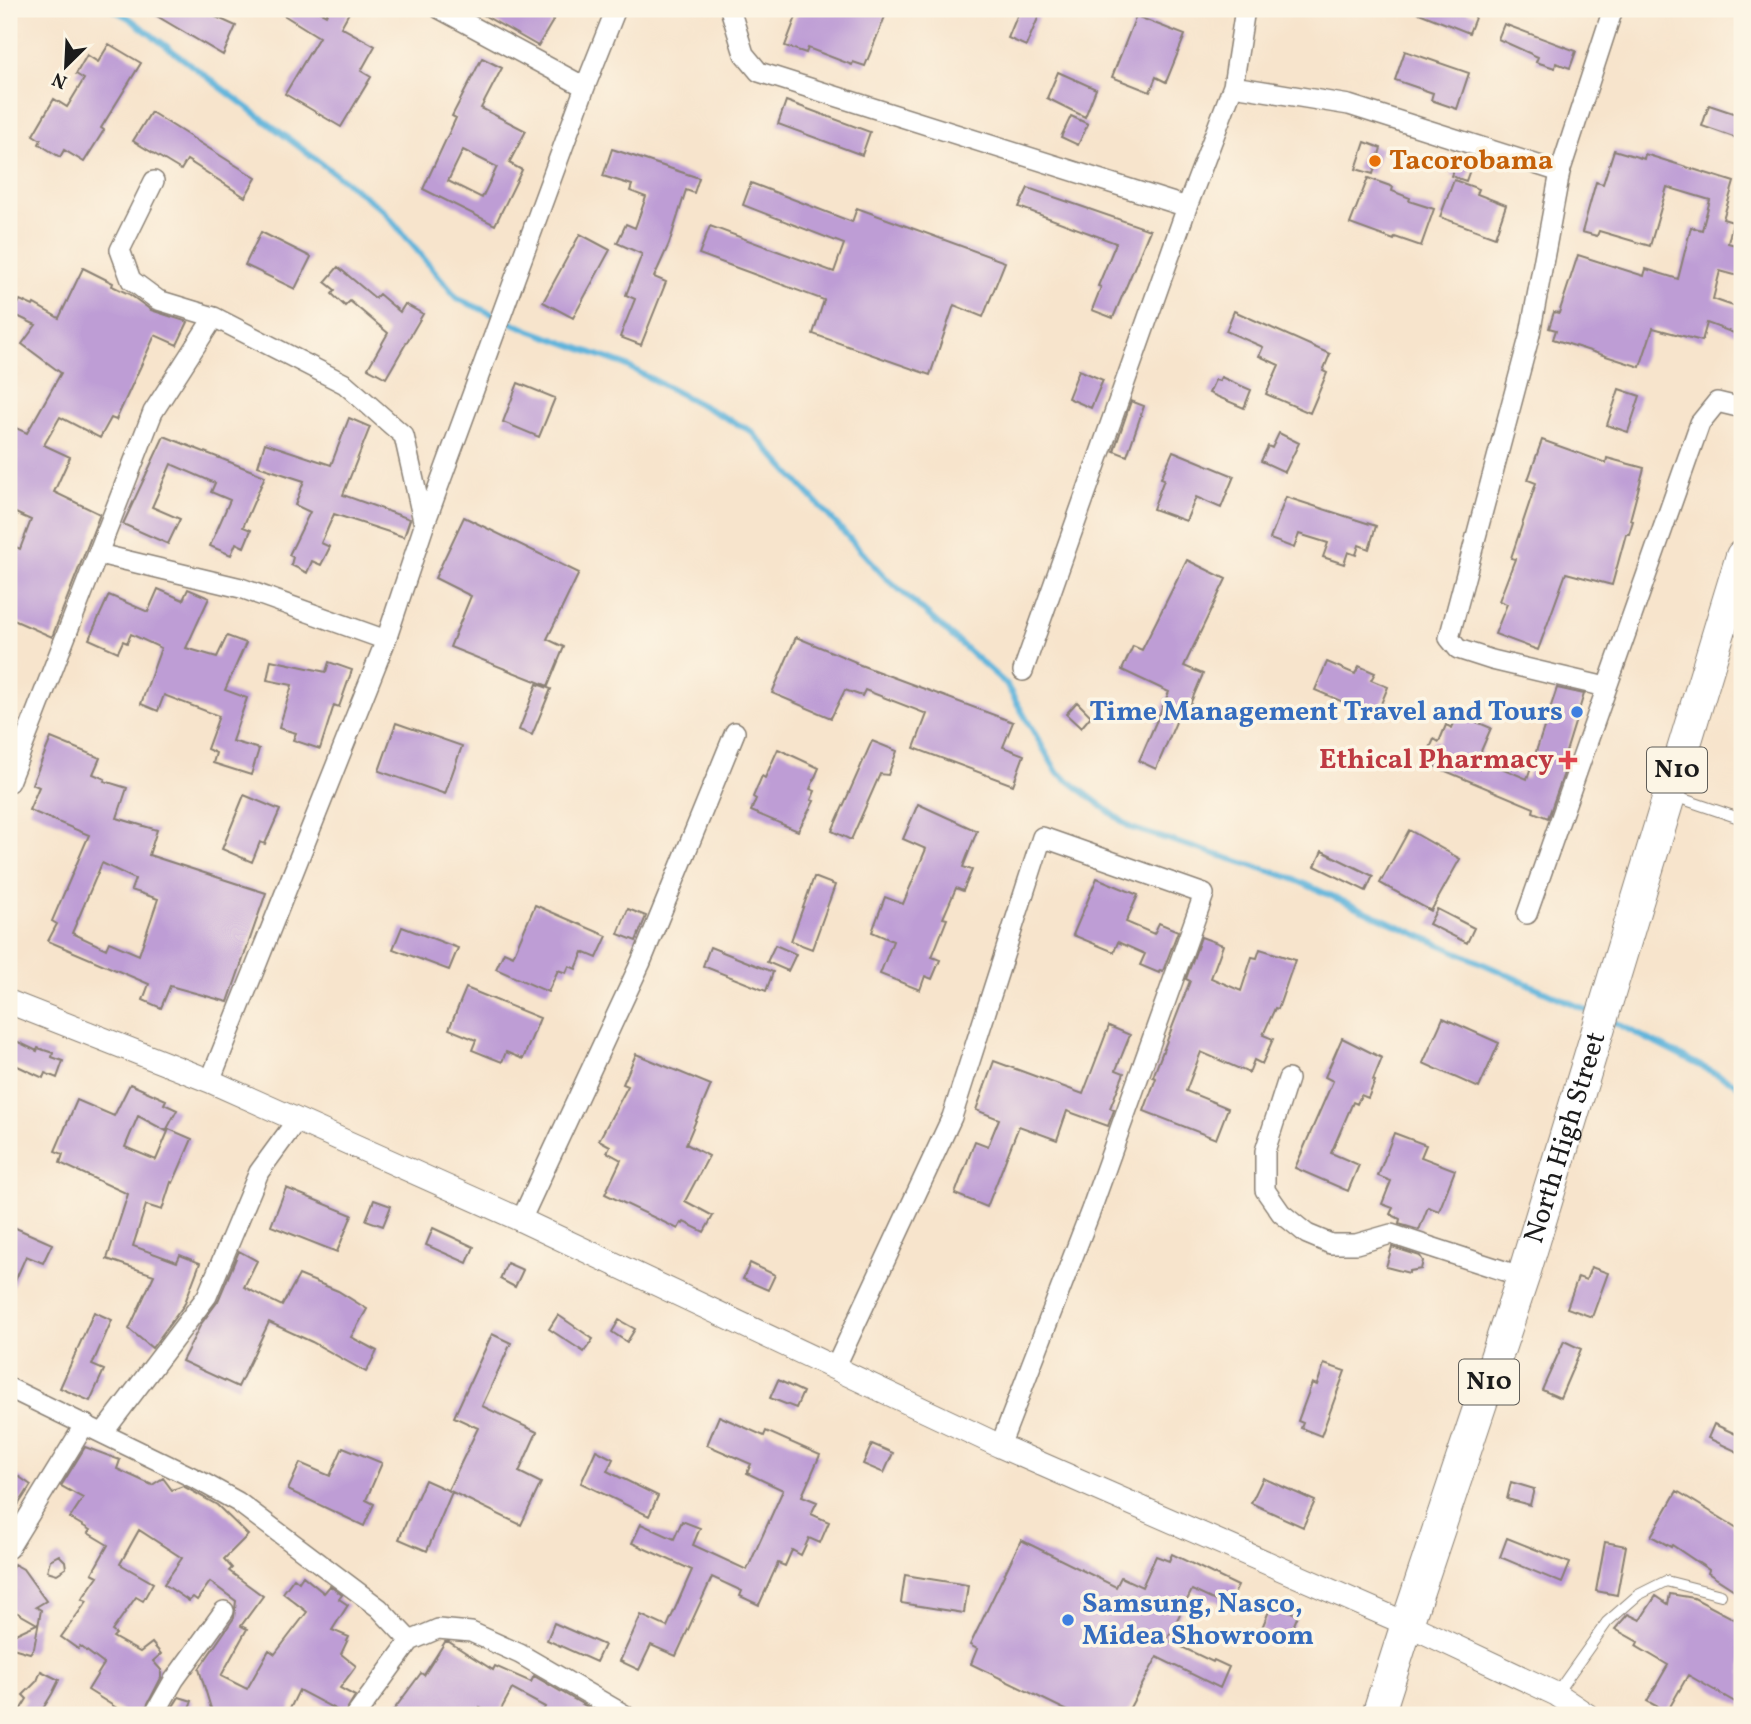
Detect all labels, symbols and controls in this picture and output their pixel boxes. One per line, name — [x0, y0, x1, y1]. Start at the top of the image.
north arrow — [32, 32, 102, 102]
text: N — [48, 65, 71, 94]
place label: Tacorobama — [1389, 142, 1553, 181]
marker: Tacorobama — [1367, 153, 1383, 169]
place label: Time Management Travel and Tours — [1089, 693, 1563, 732]
marker: Time Management Travel and Tours — [1569, 704, 1585, 720]
place label: Ethical Pharmacy — [1319, 741, 1554, 780]
road number: N10 — [1647, 748, 1707, 792]
marker: Ethical Pharmacy — [1560, 752, 1576, 768]
street label: North High Street — [1515, 1027, 1616, 1248]
road number: N10 — [1459, 1359, 1519, 1404]
place label: Samsung, Nasco, Midea Showroom — [1082, 1585, 1314, 1656]
marker: Samsung, Nasco, Midea Showroom — [1060, 1612, 1076, 1628]

